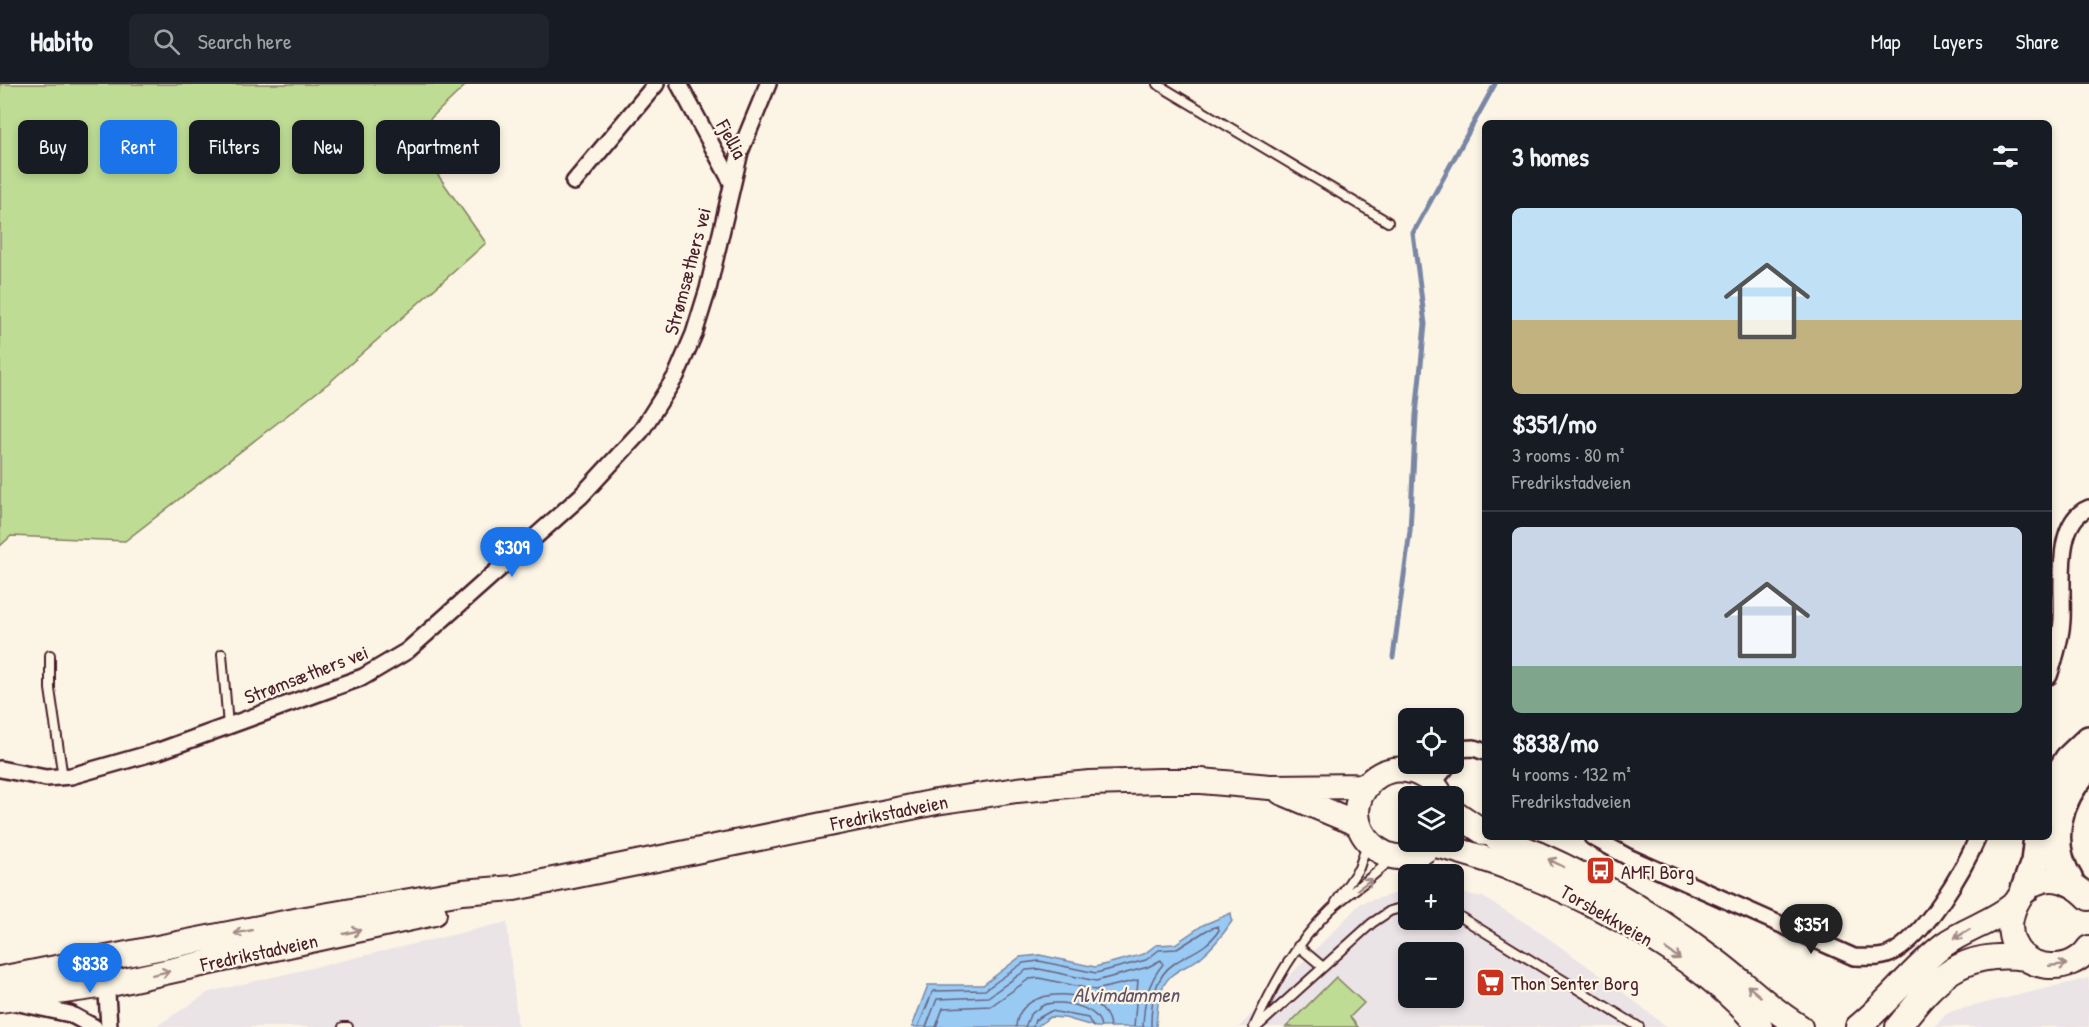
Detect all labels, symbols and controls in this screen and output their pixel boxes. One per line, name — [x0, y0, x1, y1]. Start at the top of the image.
search box — [129, 14, 549, 68]
text: Habito — [30, 22, 93, 60]
icon: search — [150, 25, 183, 58]
text: Search here — [198, 26, 292, 56]
text: Map — [1871, 27, 1900, 56]
text: Layers — [1933, 27, 1983, 56]
text: Share — [2016, 27, 2059, 56]
street label: Fjellia — [710, 114, 754, 164]
chip: Buy — [18, 120, 88, 174]
chip: Rent — [100, 120, 177, 174]
chip: Filters — [189, 120, 280, 174]
chip: New — [292, 120, 364, 174]
chip: Apartment — [376, 120, 500, 174]
text: 3 homes — [1512, 139, 1589, 174]
icon: filters — [1989, 140, 2022, 173]
street label: Strømsæthers vei — [657, 204, 717, 338]
icon: home — [1713, 247, 1821, 355]
text: $351/mo — [1512, 406, 1596, 441]
text: 3 rooms · 80 m² — [1512, 441, 1624, 468]
text: Fredrikstadveien — [1512, 468, 1631, 495]
pin: $309 — [476, 527, 548, 578]
text: $309 — [494, 533, 530, 560]
icon: home — [1713, 566, 1821, 674]
street label: Strømsæthers vei — [240, 638, 372, 710]
map controls — [1398, 708, 1464, 1008]
button: locate — [1398, 708, 1464, 774]
text: $838/mo — [1512, 725, 1599, 760]
text: 4 rooms · 132 m² — [1512, 760, 1631, 787]
button: layers — [1398, 786, 1464, 852]
street label: Fredrikstadveien — [827, 787, 950, 837]
text: Fredrikstadveien — [1512, 787, 1631, 814]
bus stop icon: AMFI Borg — [1584, 855, 1616, 887]
one-way arrow — [1547, 857, 1565, 868]
place label: AMFI Borg — [1621, 858, 1694, 885]
button: + — [1398, 864, 1464, 930]
one-way arrow — [1356, 878, 1372, 890]
street label: Torsbekkveien — [1556, 878, 1658, 952]
pin: $351 — [1775, 904, 1847, 955]
text: $351 — [1794, 910, 1828, 937]
one-way arrow — [342, 925, 361, 937]
street label: Fredrikstadveien — [197, 926, 320, 978]
one-way arrow — [234, 927, 253, 938]
one-way arrow — [1954, 928, 1971, 940]
button: − — [1398, 942, 1464, 1008]
pin: $838 — [54, 943, 126, 994]
one-way arrow — [1664, 948, 1680, 960]
text: $838 — [72, 949, 108, 976]
one-way arrow — [2047, 959, 2067, 970]
supermarket icon: Thon Senter Borg — [1474, 966, 1506, 998]
one-way arrow — [151, 967, 170, 978]
place label: Thon Senter Borg — [1511, 969, 1639, 996]
water label: Alvimdammen — [1073, 980, 1181, 1009]
one-way arrow — [1747, 984, 1762, 998]

